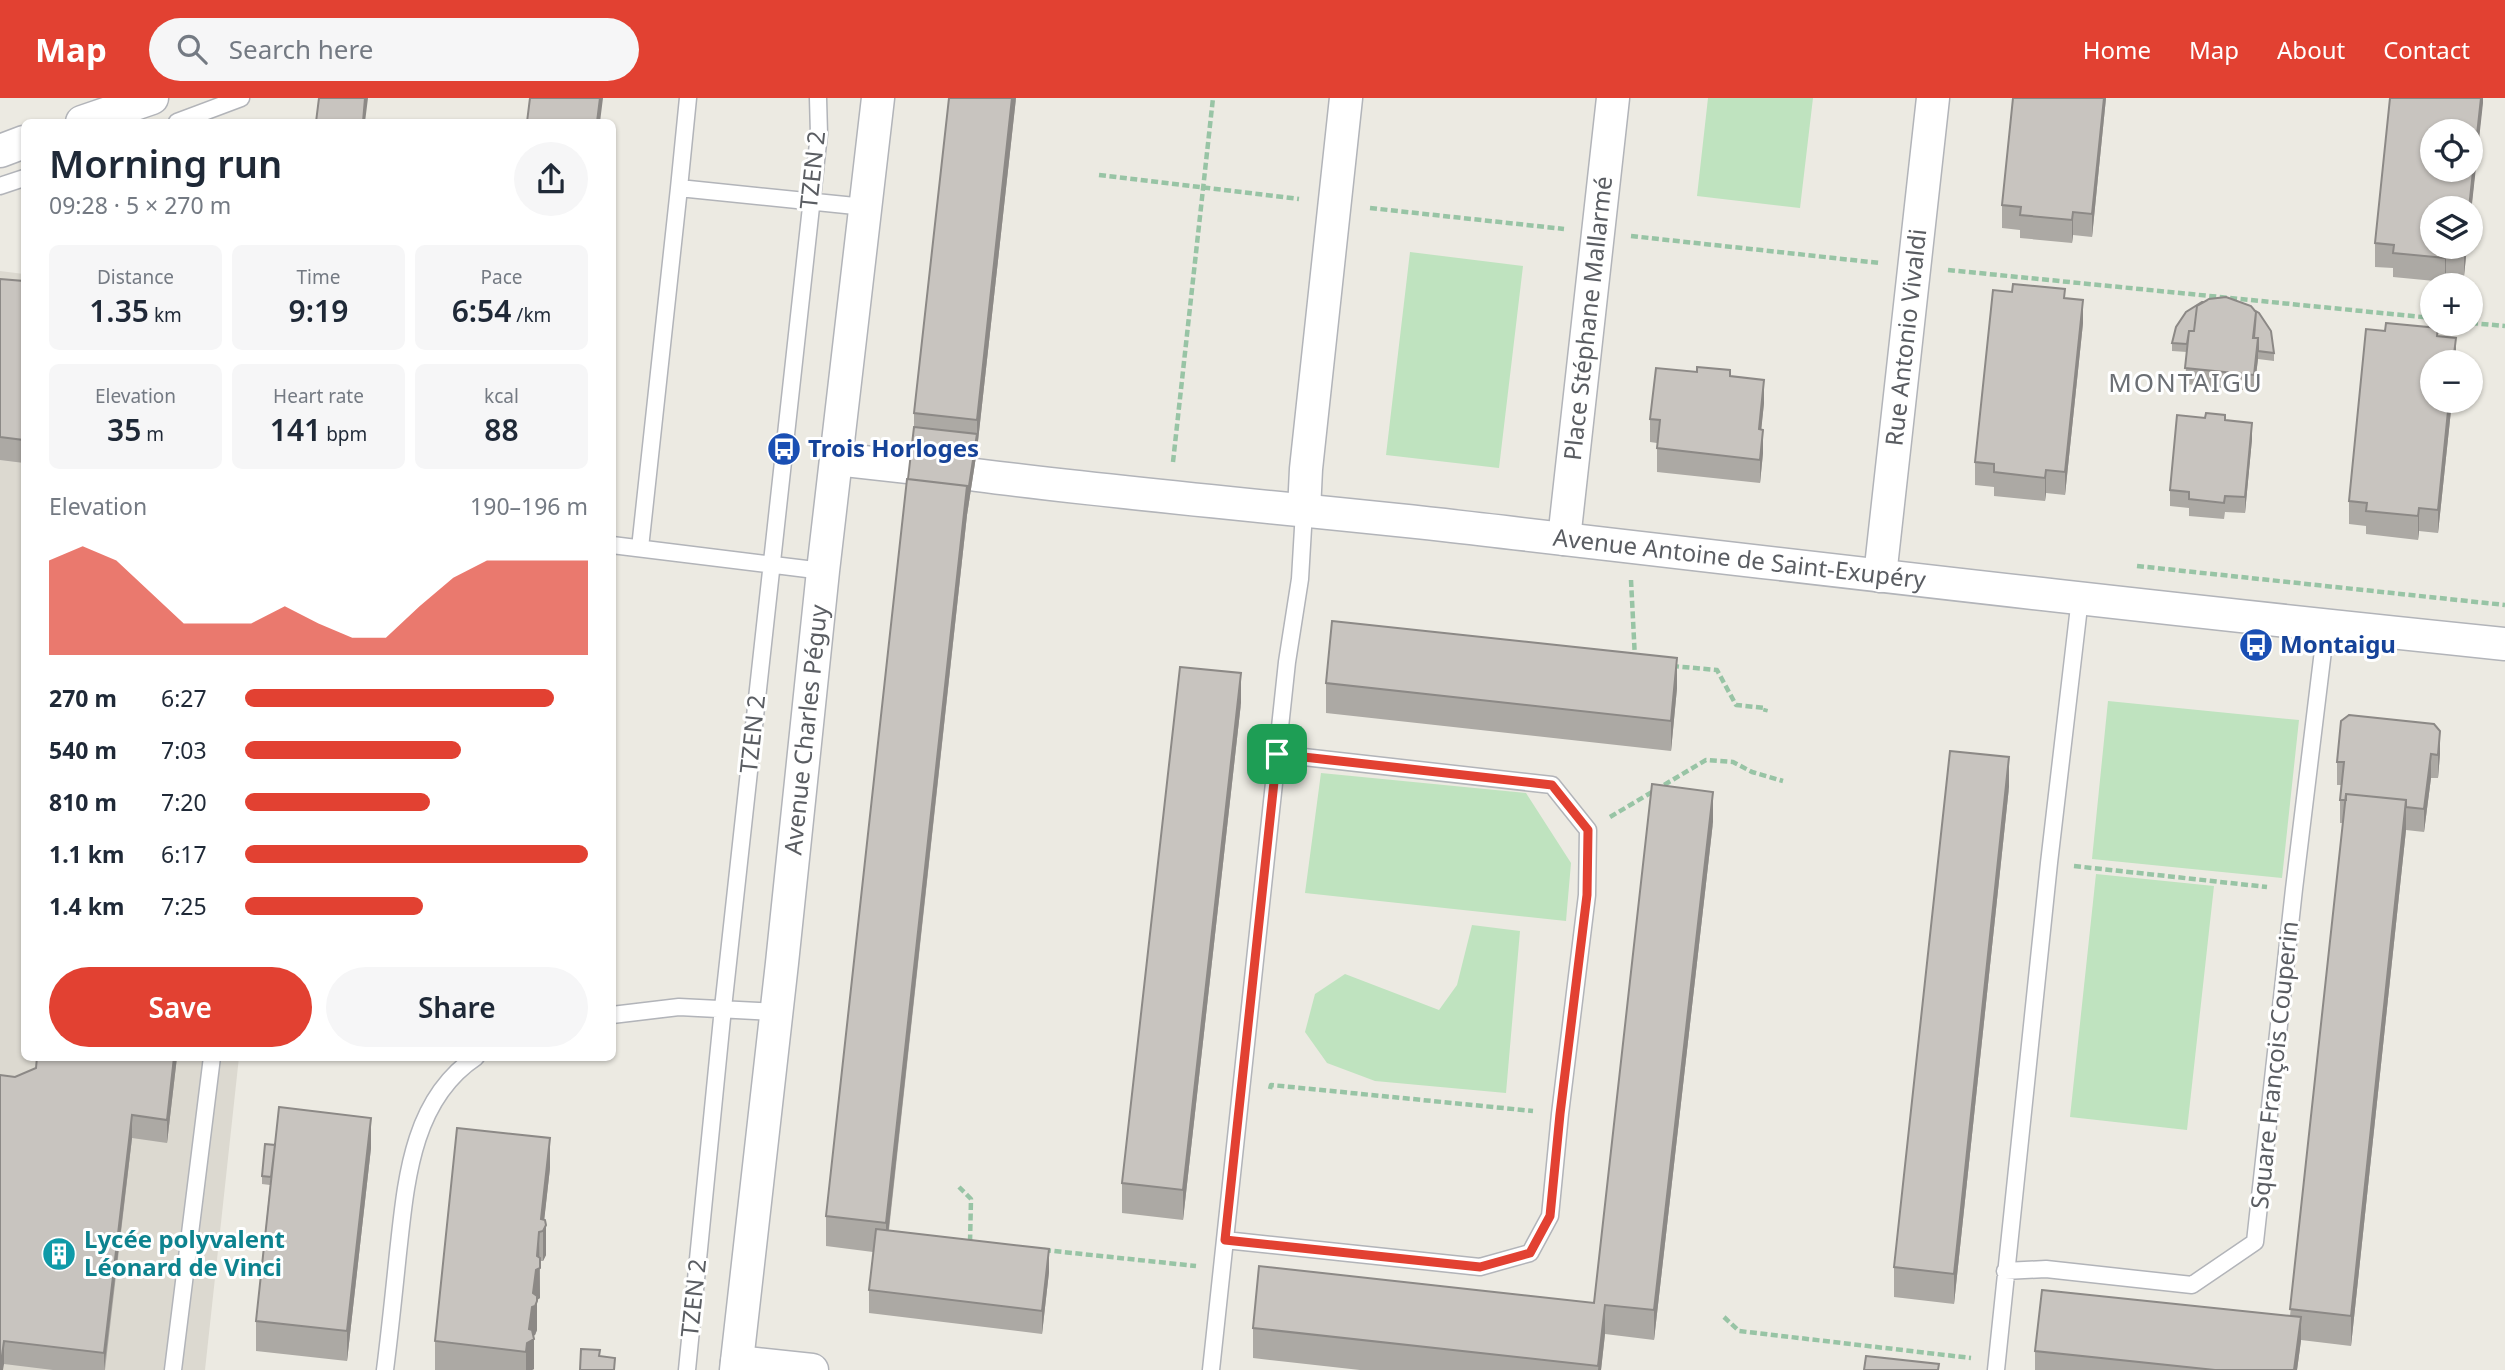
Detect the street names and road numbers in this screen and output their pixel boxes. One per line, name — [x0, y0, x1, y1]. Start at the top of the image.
street label: TZEN 2 — [791, 129, 832, 211]
street label: Place Stéphane Mallarmé — [1555, 174, 1619, 462]
street label: Rue Antonio Vivaldi — [1877, 227, 1933, 448]
street label: Avenue Antoine de Saint-Exupéry — [1552, 520, 1928, 596]
street label: Avenue Charles Péguy — [775, 602, 834, 856]
street label: TZEN 2 — [731, 693, 772, 775]
street label: Square François Couperin — [2242, 919, 2305, 1210]
street label: TZEN 2 — [672, 1257, 713, 1339]

